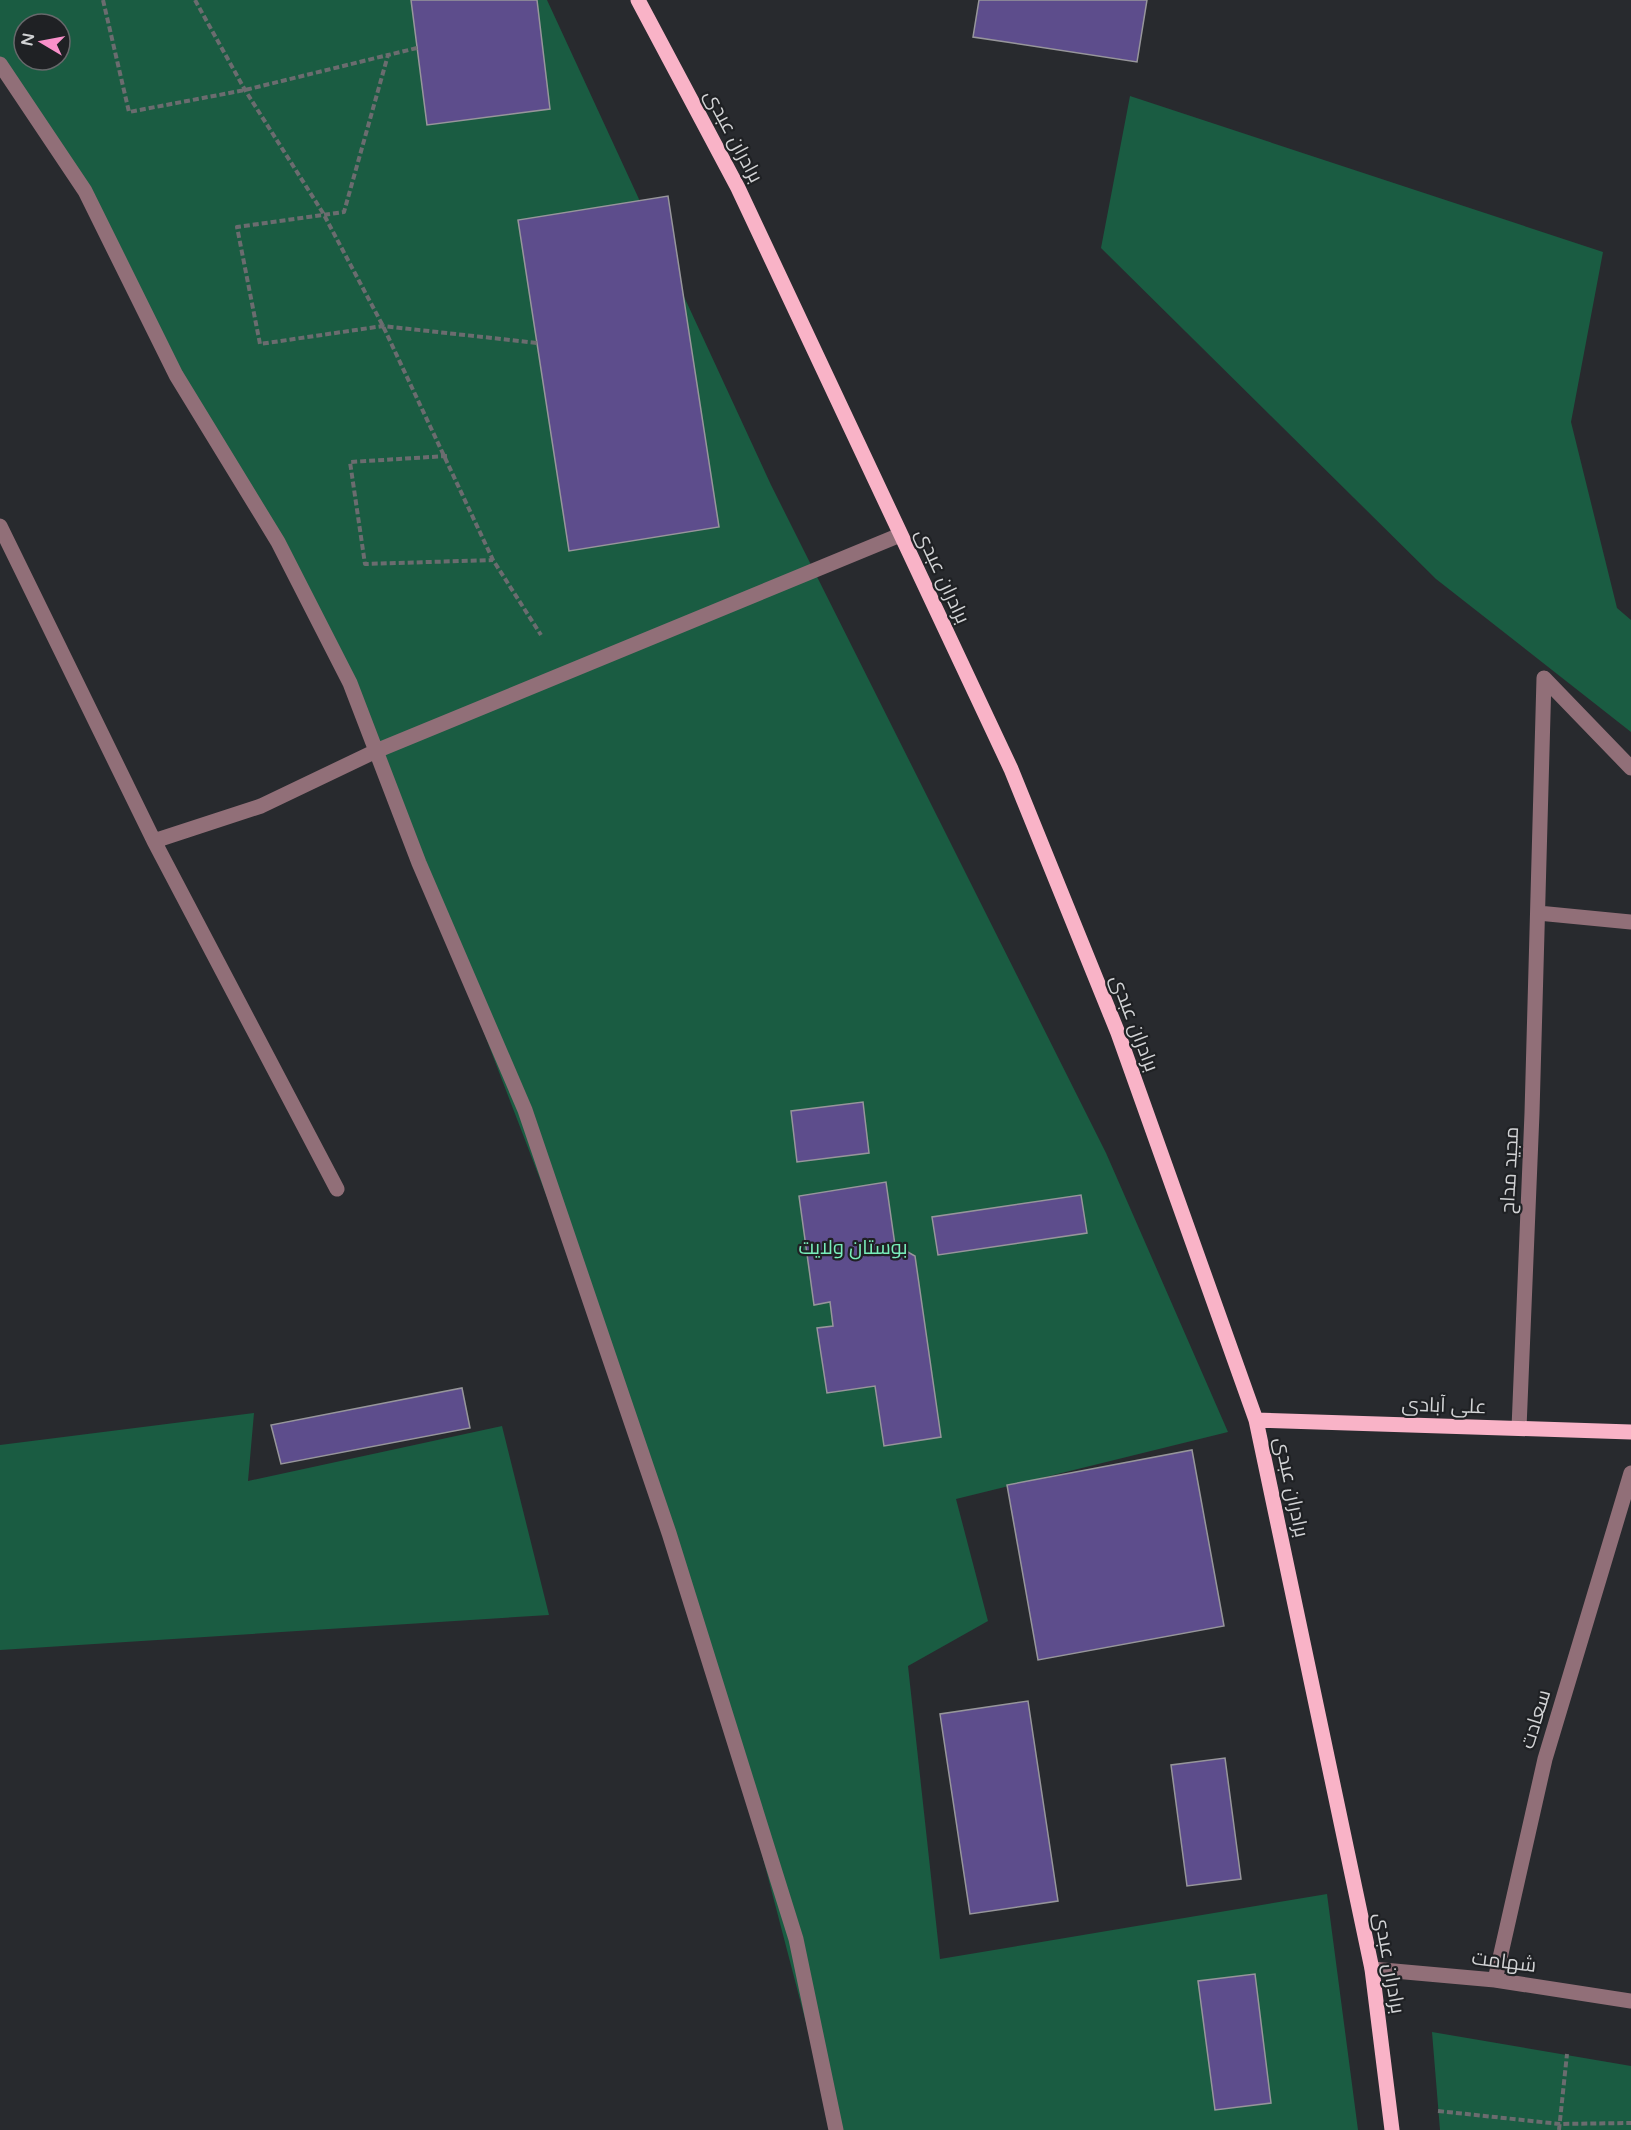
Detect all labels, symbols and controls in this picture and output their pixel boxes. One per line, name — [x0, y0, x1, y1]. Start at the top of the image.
north arrow — [12, 12, 72, 72]
text: N — [17, 32, 39, 48]
street label: برادران عبدی — [699, 86, 768, 187]
street label: برادران عبدی — [910, 525, 974, 628]
street label: برادران عبدی — [1105, 971, 1164, 1075]
street label: مجید مداح — [1496, 1126, 1525, 1214]
park label: بوستان ولایت — [798, 1236, 908, 1260]
street label: علی آبادی — [1401, 1393, 1487, 1419]
street label: برادران عبدی — [1269, 1435, 1313, 1540]
street label: سعادت — [1516, 1687, 1556, 1752]
street label: برادران عبدی — [1368, 1911, 1410, 2015]
street label: شهامت — [1470, 1946, 1538, 1978]

